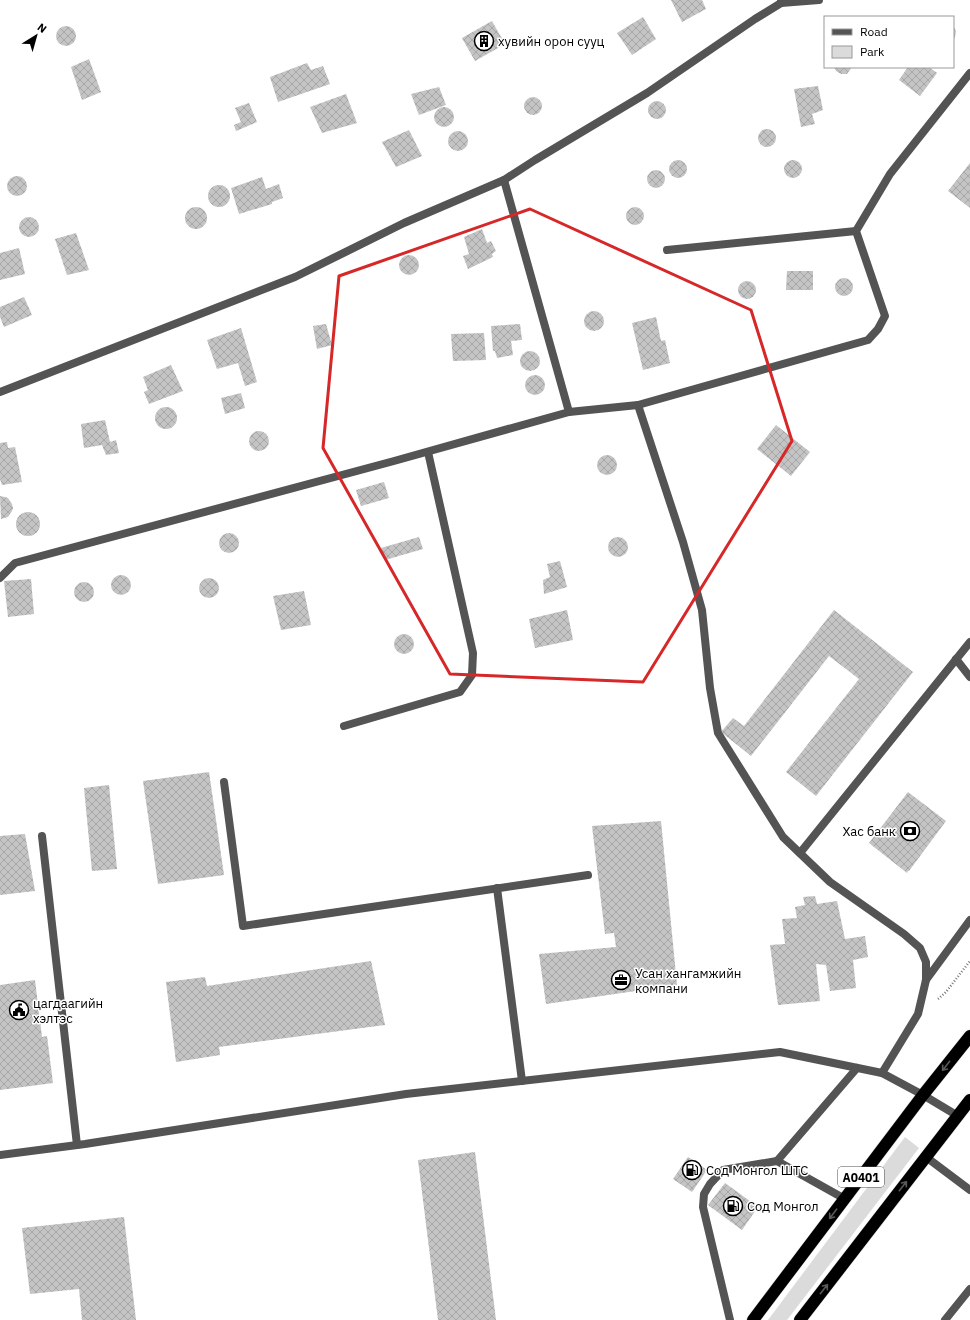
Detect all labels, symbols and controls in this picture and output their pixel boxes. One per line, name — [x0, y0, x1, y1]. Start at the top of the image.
north arrow — [16, 16, 56, 56]
legend — [824, 16, 954, 68]
text: N — [35, 20, 49, 36]
text: Road — [860, 24, 888, 39]
building icon: хувийн орон сууц — [473, 30, 495, 52]
place label: хувийн орон сууц — [498, 33, 605, 50]
text: Park — [860, 44, 885, 59]
bank icon: Хас банк — [899, 820, 921, 842]
place label: Хас банк — [843, 823, 896, 840]
place label: Усан хангамжийн компани — [635, 965, 741, 997]
office icon: Усан хангамжийн компани — [610, 969, 632, 991]
place label: цагдаагийн хэлтэс — [33, 995, 103, 1027]
public building icon: цагдаагийн хэлтэс — [8, 999, 30, 1021]
one-way arrow — [941, 1061, 950, 1072]
fuel station icon: Сод Монгол ШТС — [681, 1159, 703, 1181]
place label: Сод Монгол ШТС — [706, 1162, 808, 1179]
road number: A0401 — [838, 1167, 884, 1187]
one-way arrow — [899, 1181, 908, 1192]
fuel station icon: Сод Монгол — [722, 1195, 744, 1217]
place label: Сод Монгол — [747, 1198, 819, 1215]
one-way arrow — [829, 1209, 837, 1220]
one-way arrow — [820, 1284, 828, 1295]

